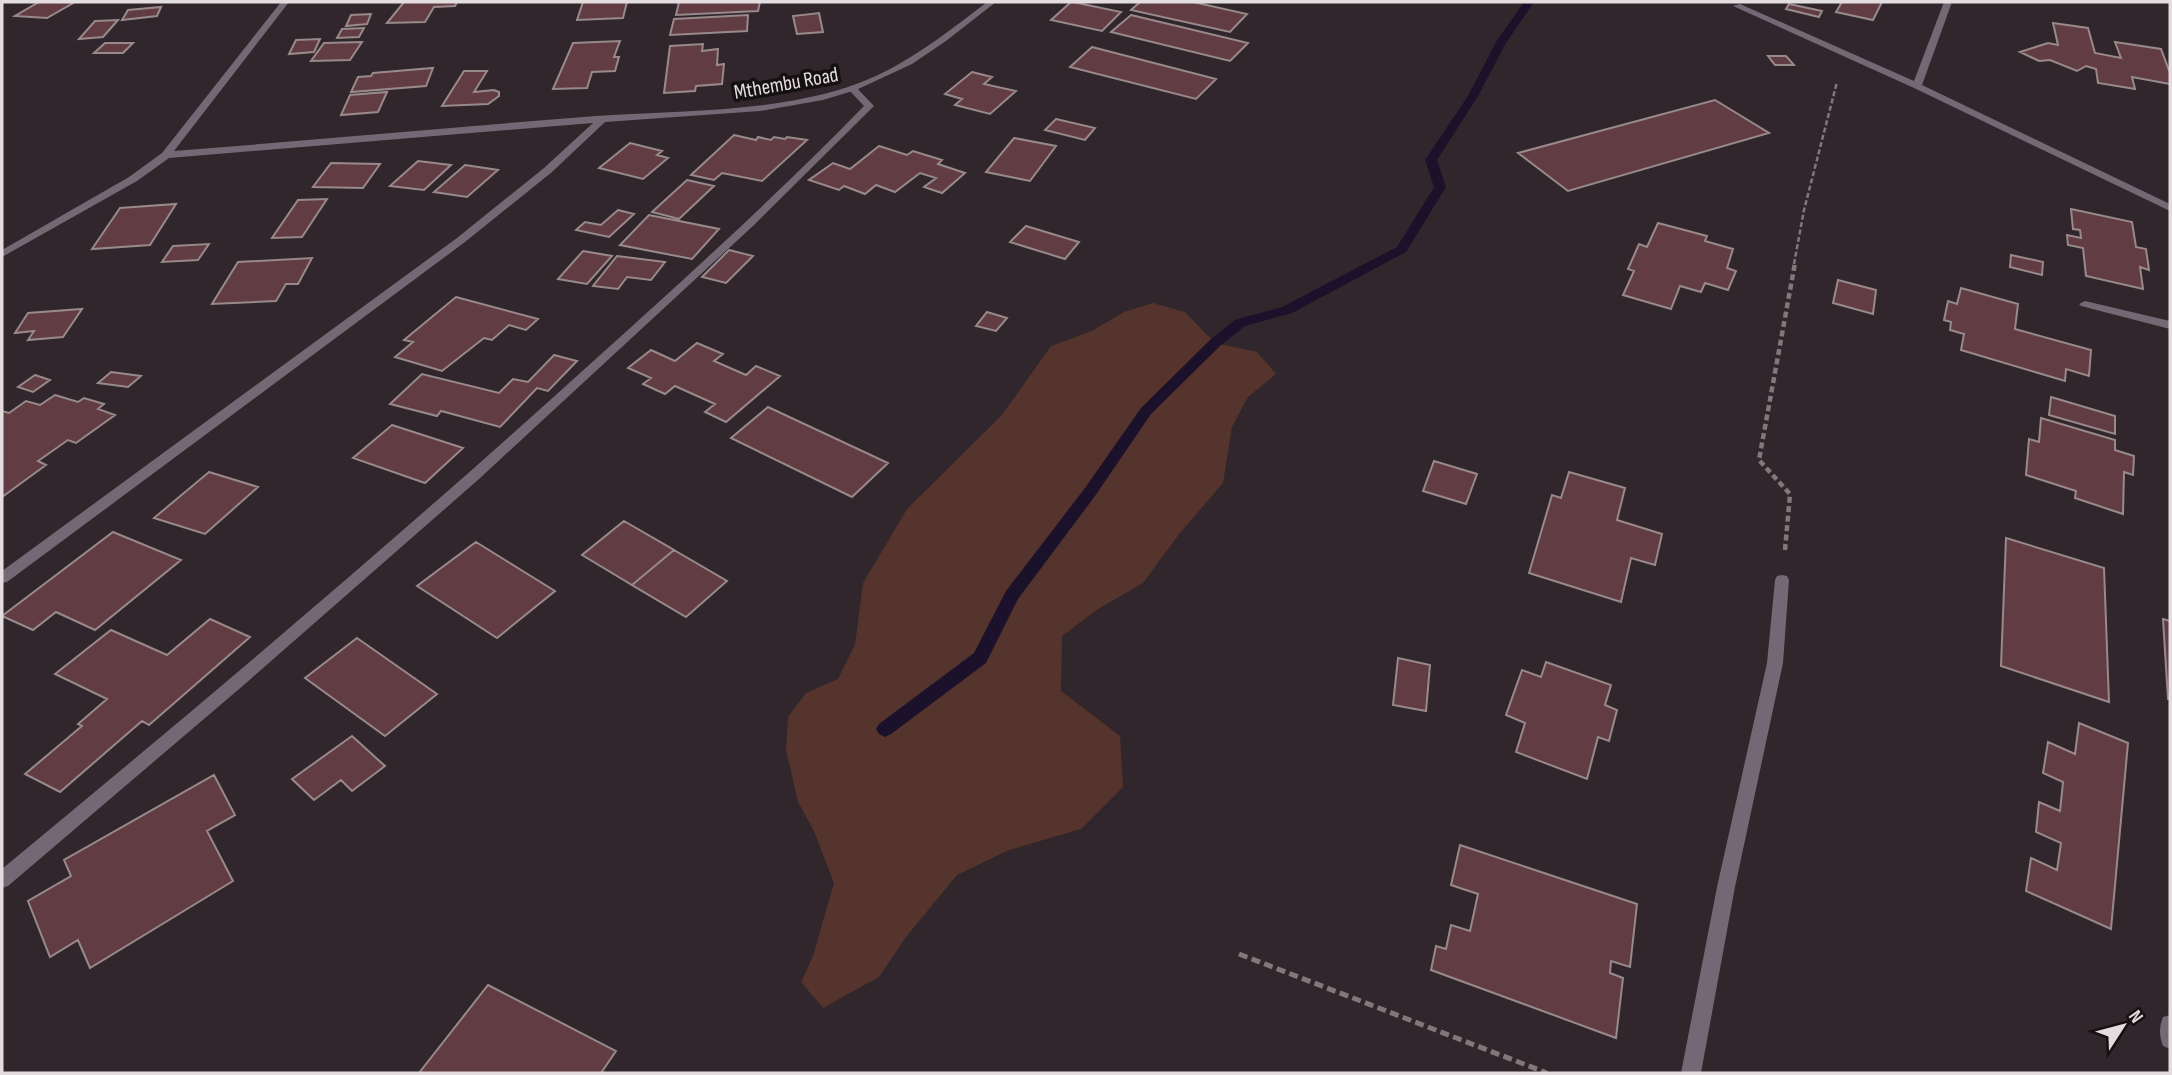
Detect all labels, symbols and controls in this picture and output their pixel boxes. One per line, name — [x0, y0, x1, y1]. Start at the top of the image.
street label: Mthembu Road — [732, 62, 840, 105]
north arrow — [2088, 991, 2158, 1061]
text: N — [2123, 1006, 2148, 1028]

